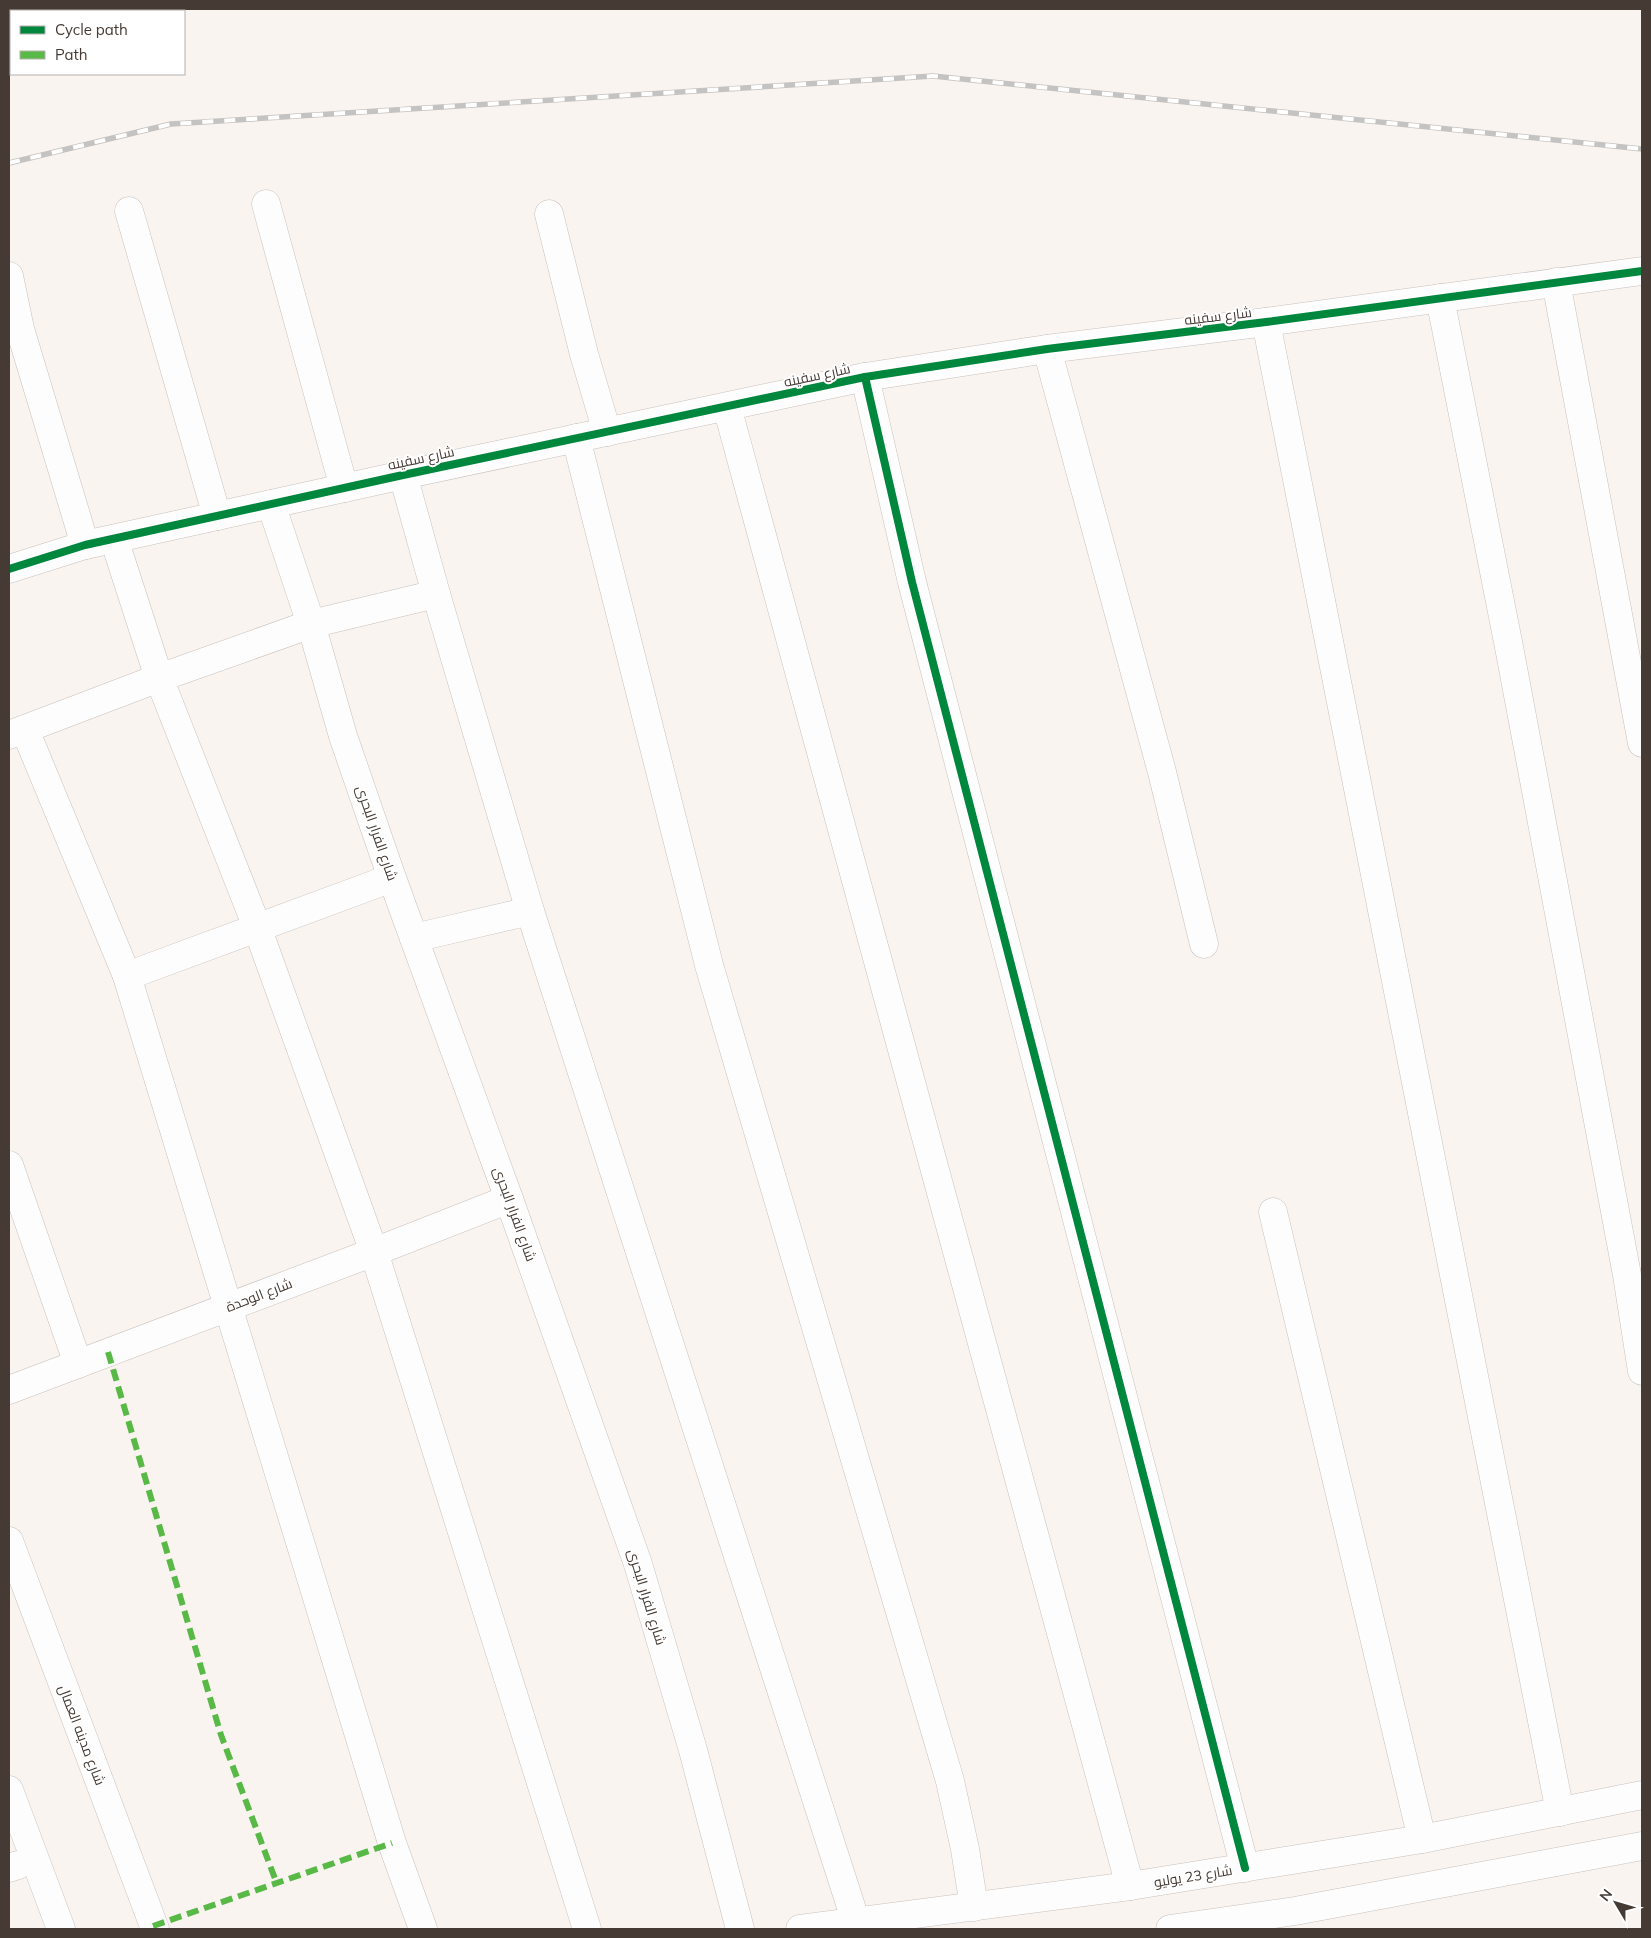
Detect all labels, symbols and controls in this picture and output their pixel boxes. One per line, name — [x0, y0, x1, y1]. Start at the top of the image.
legend — [10, 10, 185, 75]
text: Cycle path — [55, 20, 128, 39]
text: Path — [55, 45, 87, 64]
street label: شارع سفينه — [1183, 303, 1253, 329]
street label: شارع سفينه — [782, 359, 852, 391]
street label: شارع سفينه — [386, 442, 456, 474]
street label: شارع الفرار البحرى — [352, 783, 402, 883]
street label: شارع الفرار البحرى — [490, 1164, 540, 1264]
street label: شارع الوحدة — [223, 1274, 295, 1316]
street label: شارع الفرار البحرى — [624, 1547, 670, 1647]
street label: شارع مدينه العمال — [55, 1682, 109, 1788]
street label: شارع 23 يوليو — [1153, 1861, 1233, 1891]
north arrow — [1591, 1878, 1641, 1928]
text: N — [1595, 1885, 1616, 1905]

